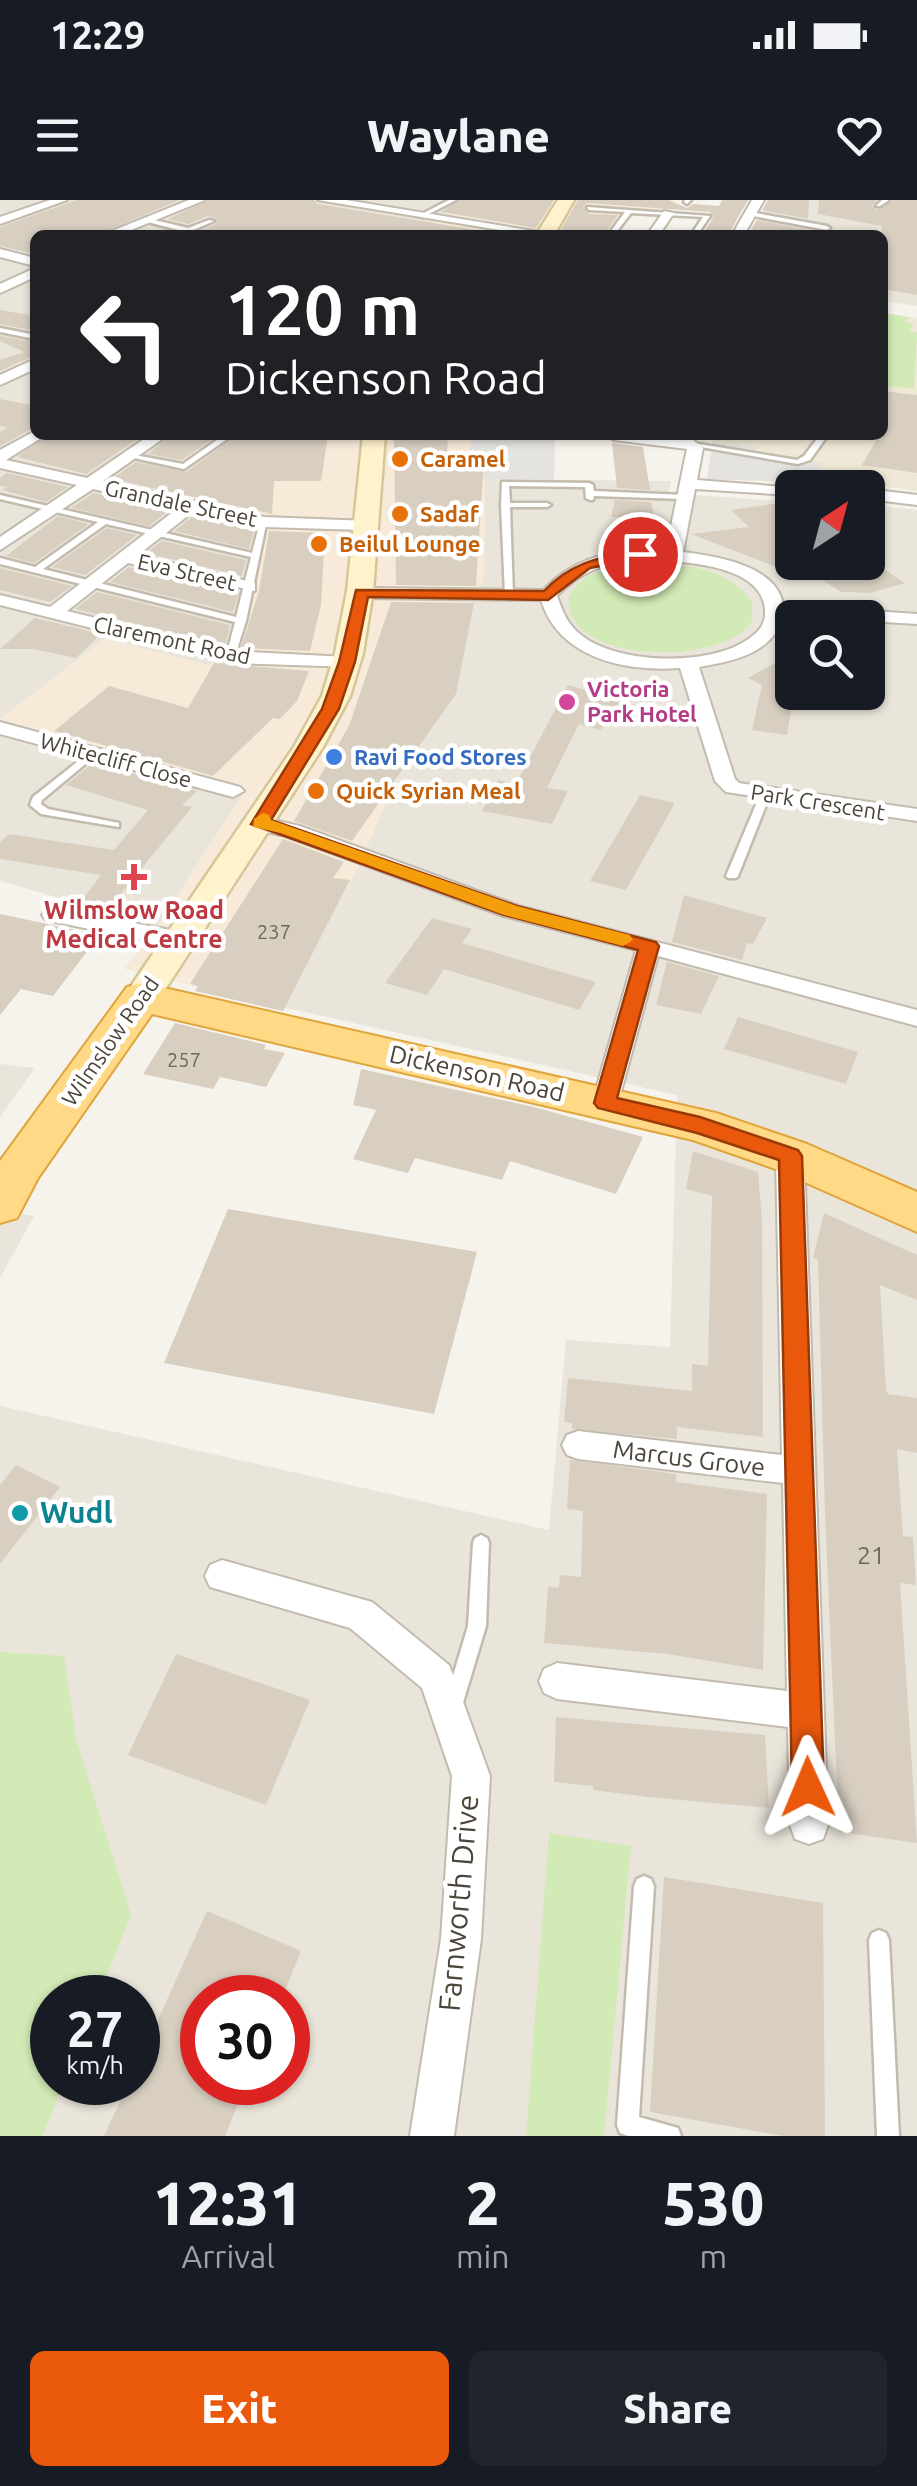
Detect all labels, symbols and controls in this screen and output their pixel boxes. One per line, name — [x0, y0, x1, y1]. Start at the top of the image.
text: 12:29 — [50, 14, 145, 56]
icon: menu — [30, 108, 85, 163]
icon: heart — [832, 108, 887, 163]
text: Waylane — [367, 110, 550, 161]
icon: left — [60, 270, 190, 400]
text: 120 m — [225, 270, 420, 348]
text: Dickenson Road — [225, 352, 547, 403]
place label: Caramel — [420, 446, 506, 471]
marker: Caramel — [389, 448, 411, 470]
north arrow — [775, 470, 885, 580]
map controls — [775, 470, 885, 710]
street label: Grandale Street — [103, 474, 260, 531]
place label: Sadaf — [420, 501, 480, 526]
marker: Sadaf — [389, 503, 411, 525]
pin — [598, 512, 683, 597]
icon: arrive — [613, 527, 668, 582]
place label: Beilul Lounge — [339, 531, 481, 556]
marker: Beilul Lounge — [308, 533, 330, 555]
street label: Eva Street — [135, 548, 239, 595]
button: search — [775, 600, 885, 710]
street label: Claremont Road — [91, 611, 253, 668]
place label: Victoria Park Hotel — [587, 676, 697, 726]
marker: Victoria Park Hotel — [556, 691, 578, 713]
street label: Whitecliff Close — [38, 727, 195, 792]
place label: Ravi Food Stores — [354, 744, 527, 769]
marker: Ravi Food Stores — [323, 746, 345, 768]
place label: Quick Syrian Meal — [336, 778, 521, 803]
street label: Park Crescent — [749, 779, 887, 825]
marker: Quick Syrian Meal — [305, 780, 327, 802]
marker: Wilmslow Road Medical Centre — [121, 864, 147, 890]
place label: Wilmslow Road Medical Centre — [44, 896, 224, 953]
house number: 237 — [257, 920, 291, 943]
street label: Wilmslow Road — [56, 971, 163, 1110]
street label: Dickenson Road — [387, 1039, 567, 1107]
house number: 257 — [167, 1048, 201, 1071]
street label: Marcus Grove — [611, 1435, 767, 1481]
place label: Wudl — [40, 1495, 113, 1529]
marker: Wudl — [9, 1502, 31, 1524]
house number: 21 — [857, 1541, 885, 1569]
position arrow — [756, 1735, 860, 1839]
street label: Farnworth Drive — [432, 1793, 484, 2013]
speed limit sign: 30 — [180, 1975, 310, 2105]
text: 27 — [67, 2000, 123, 2056]
text: km/h — [66, 2051, 124, 2079]
text: 12:31 — [153, 2169, 303, 2236]
text: 2 — [466, 2169, 500, 2236]
text: 530 — [663, 2169, 764, 2236]
text: Arrival — [181, 2238, 275, 2274]
text: min — [456, 2238, 510, 2274]
text: m — [699, 2238, 727, 2274]
button: Exit — [30, 2351, 449, 2466]
button: Share — [469, 2351, 887, 2466]

